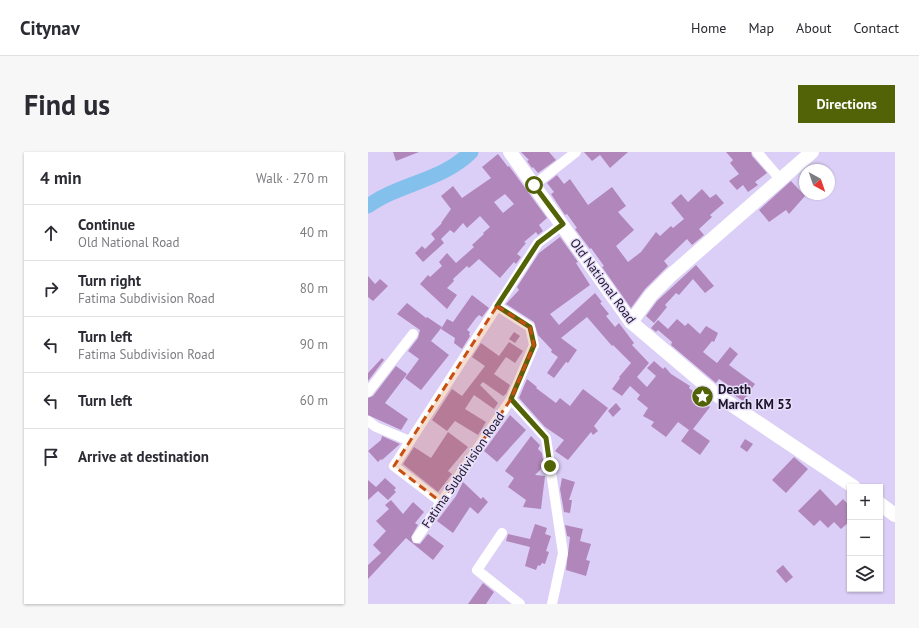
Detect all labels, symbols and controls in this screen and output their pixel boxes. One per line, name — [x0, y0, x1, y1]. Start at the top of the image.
text: Citynav — [20, 16, 80, 40]
text: Home — [691, 19, 726, 37]
text: Map — [748, 19, 774, 37]
text: About — [796, 19, 832, 37]
text: Contact — [854, 19, 899, 37]
button: Directions — [798, 85, 895, 123]
text: Find us — [24, 86, 110, 123]
north arrow — [799, 164, 835, 200]
text: 4 min — [40, 167, 81, 189]
text: Walk · 270 m — [256, 170, 328, 187]
route start — [525, 176, 543, 194]
text: Continue — [78, 215, 135, 234]
icon: ahead — [40, 222, 62, 244]
text: 40 m — [300, 224, 328, 241]
text: Old National Road — [78, 234, 180, 251]
street label: Old National Road — [566, 235, 640, 327]
text: Turn right — [78, 271, 141, 290]
icon: right — [40, 278, 62, 300]
text: 80 m — [300, 280, 328, 297]
text: Fatima Subdivision Road — [78, 290, 215, 307]
text: Turn left — [78, 327, 132, 346]
icon: left — [40, 334, 62, 356]
text: 90 m — [300, 336, 328, 353]
text: Fatima Subdivision Road — [78, 346, 215, 363]
place label: Death March KM 53 — [718, 381, 792, 413]
place icon: Death March KM 53 — [690, 383, 716, 409]
icon: left — [40, 390, 62, 412]
text: Turn left — [78, 391, 132, 410]
text: 60 m — [300, 392, 328, 409]
street label: Fatima Subdivision Road — [418, 409, 508, 531]
icon: arrive — [40, 446, 62, 468]
text: Arrive at destination — [78, 447, 209, 466]
route end — [541, 457, 559, 475]
map controls — [847, 484, 883, 592]
button: + — [847, 484, 883, 520]
button: − — [847, 520, 883, 556]
button: layers — [847, 556, 883, 592]

